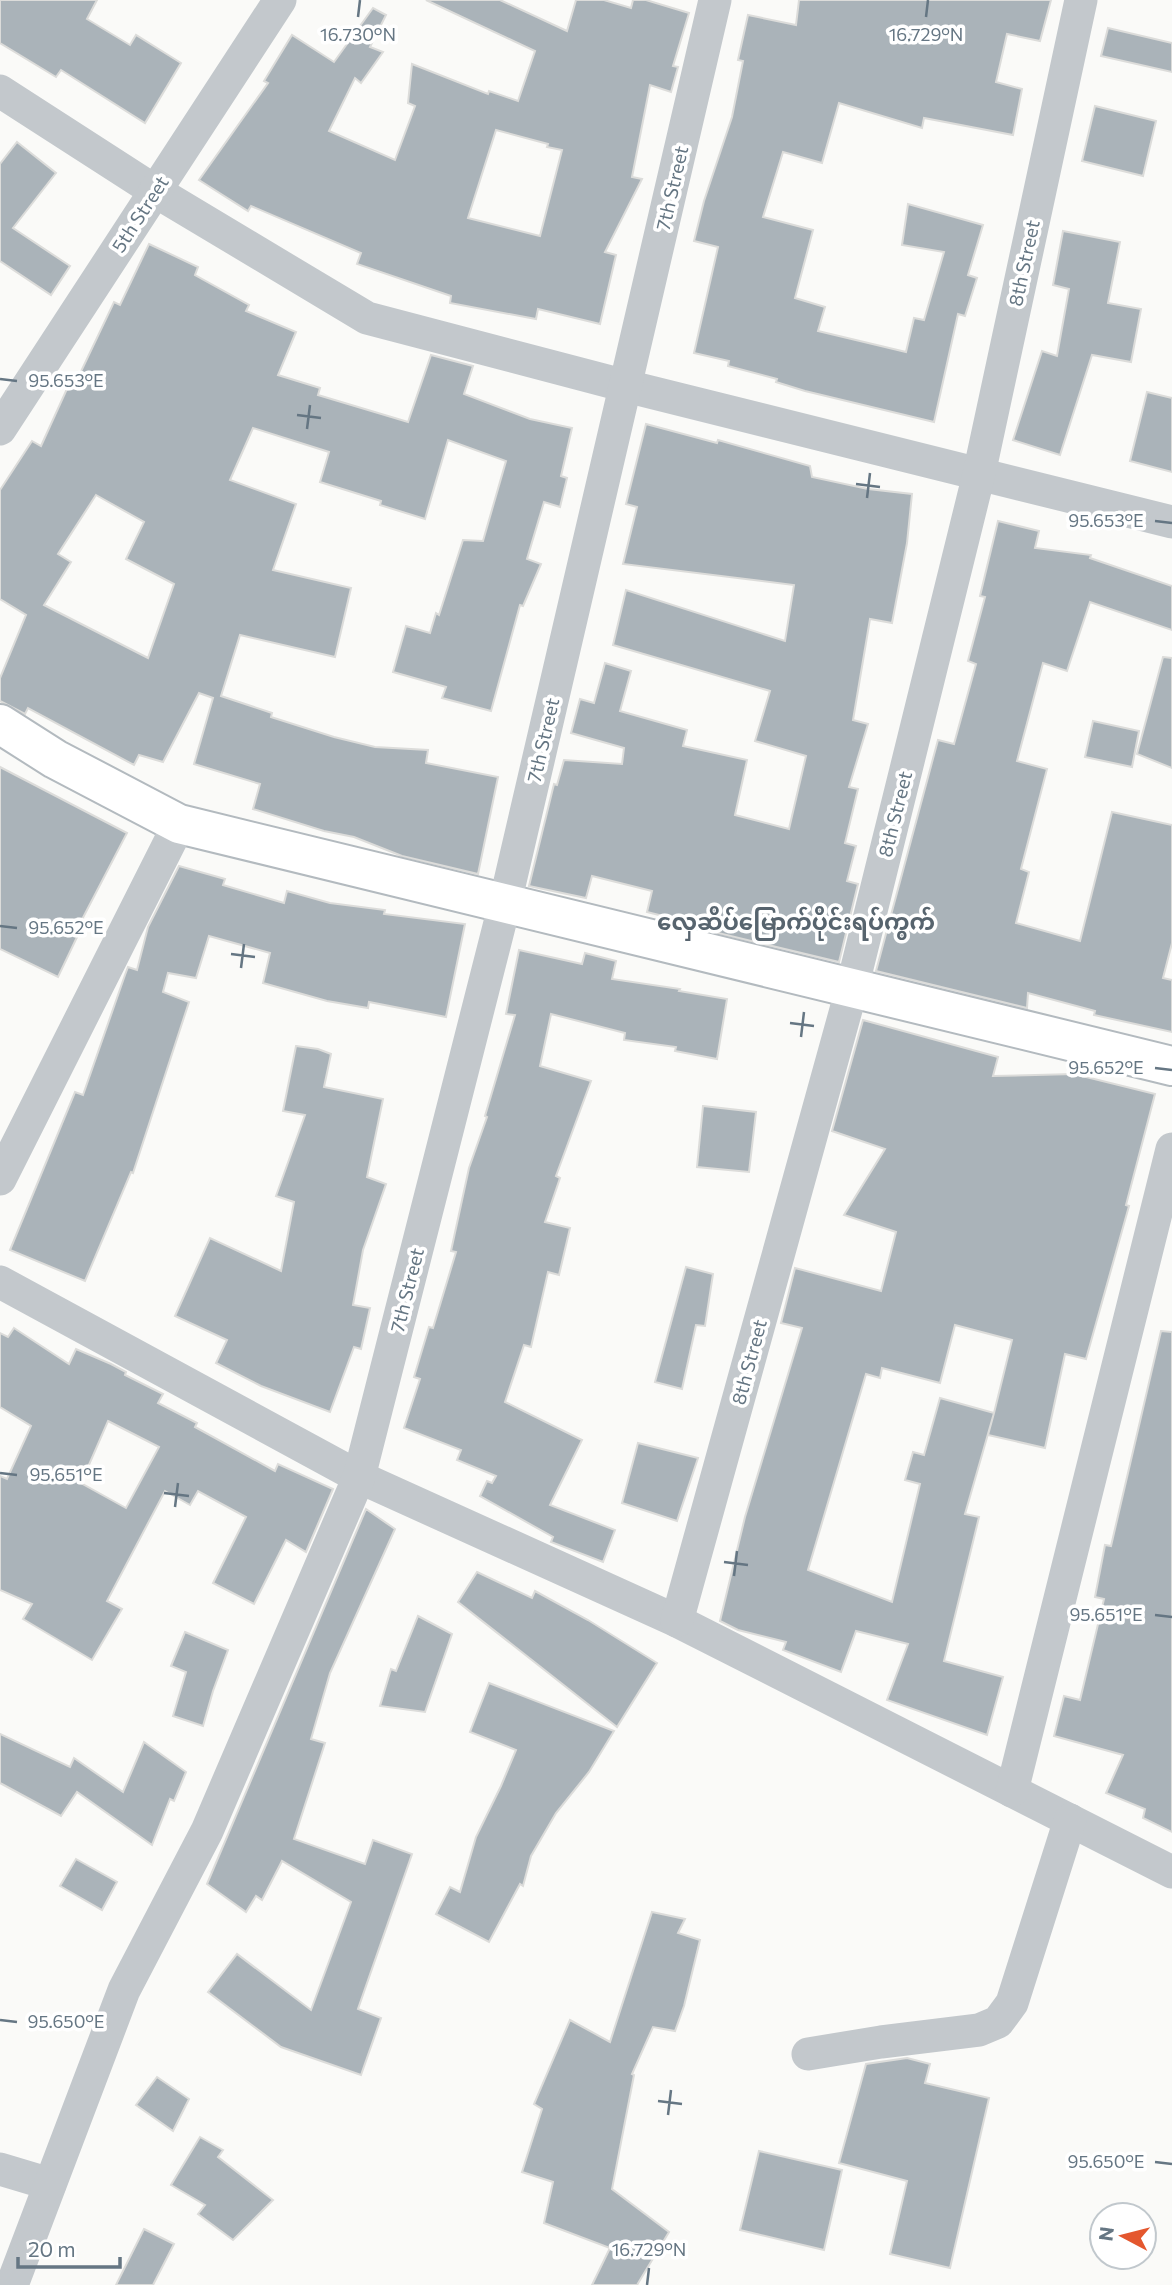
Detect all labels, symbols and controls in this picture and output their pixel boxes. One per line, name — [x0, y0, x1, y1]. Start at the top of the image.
text: 16.730°N — [320, 23, 396, 45]
text: 16.729°N — [889, 23, 963, 45]
street label: 7th Street — [651, 143, 692, 232]
street label: 5th Street — [106, 171, 173, 256]
street label: 8th Street — [1003, 217, 1044, 308]
text: 95.653°E — [28, 369, 104, 391]
text: 95.653°E — [1068, 509, 1144, 531]
street label: 7th Street — [522, 695, 563, 784]
street label: 8th Street — [873, 768, 916, 859]
district label: လှေဆိပ်မြောက်ပိုင်းရပ်ကွက် — [657, 906, 935, 941]
text: 95.652°E — [28, 916, 104, 938]
text: 95.652°E — [1068, 1056, 1144, 1078]
street label: 7th Street — [385, 1245, 428, 1334]
street label: 8th Street — [726, 1316, 771, 1407]
text: 95.651°E — [29, 1463, 103, 1485]
text: 95.651°E — [1069, 1603, 1143, 1625]
text: 95.650°E — [27, 2010, 105, 2032]
text: 95.650°E — [1067, 2150, 1145, 2172]
north arrow — [1088, 2201, 1158, 2271]
text: N — [1093, 2225, 1118, 2242]
scale bar — [18, 2226, 119, 2270]
text: 20 m — [28, 2236, 76, 2261]
text: 16.729°N — [612, 2238, 686, 2260]

